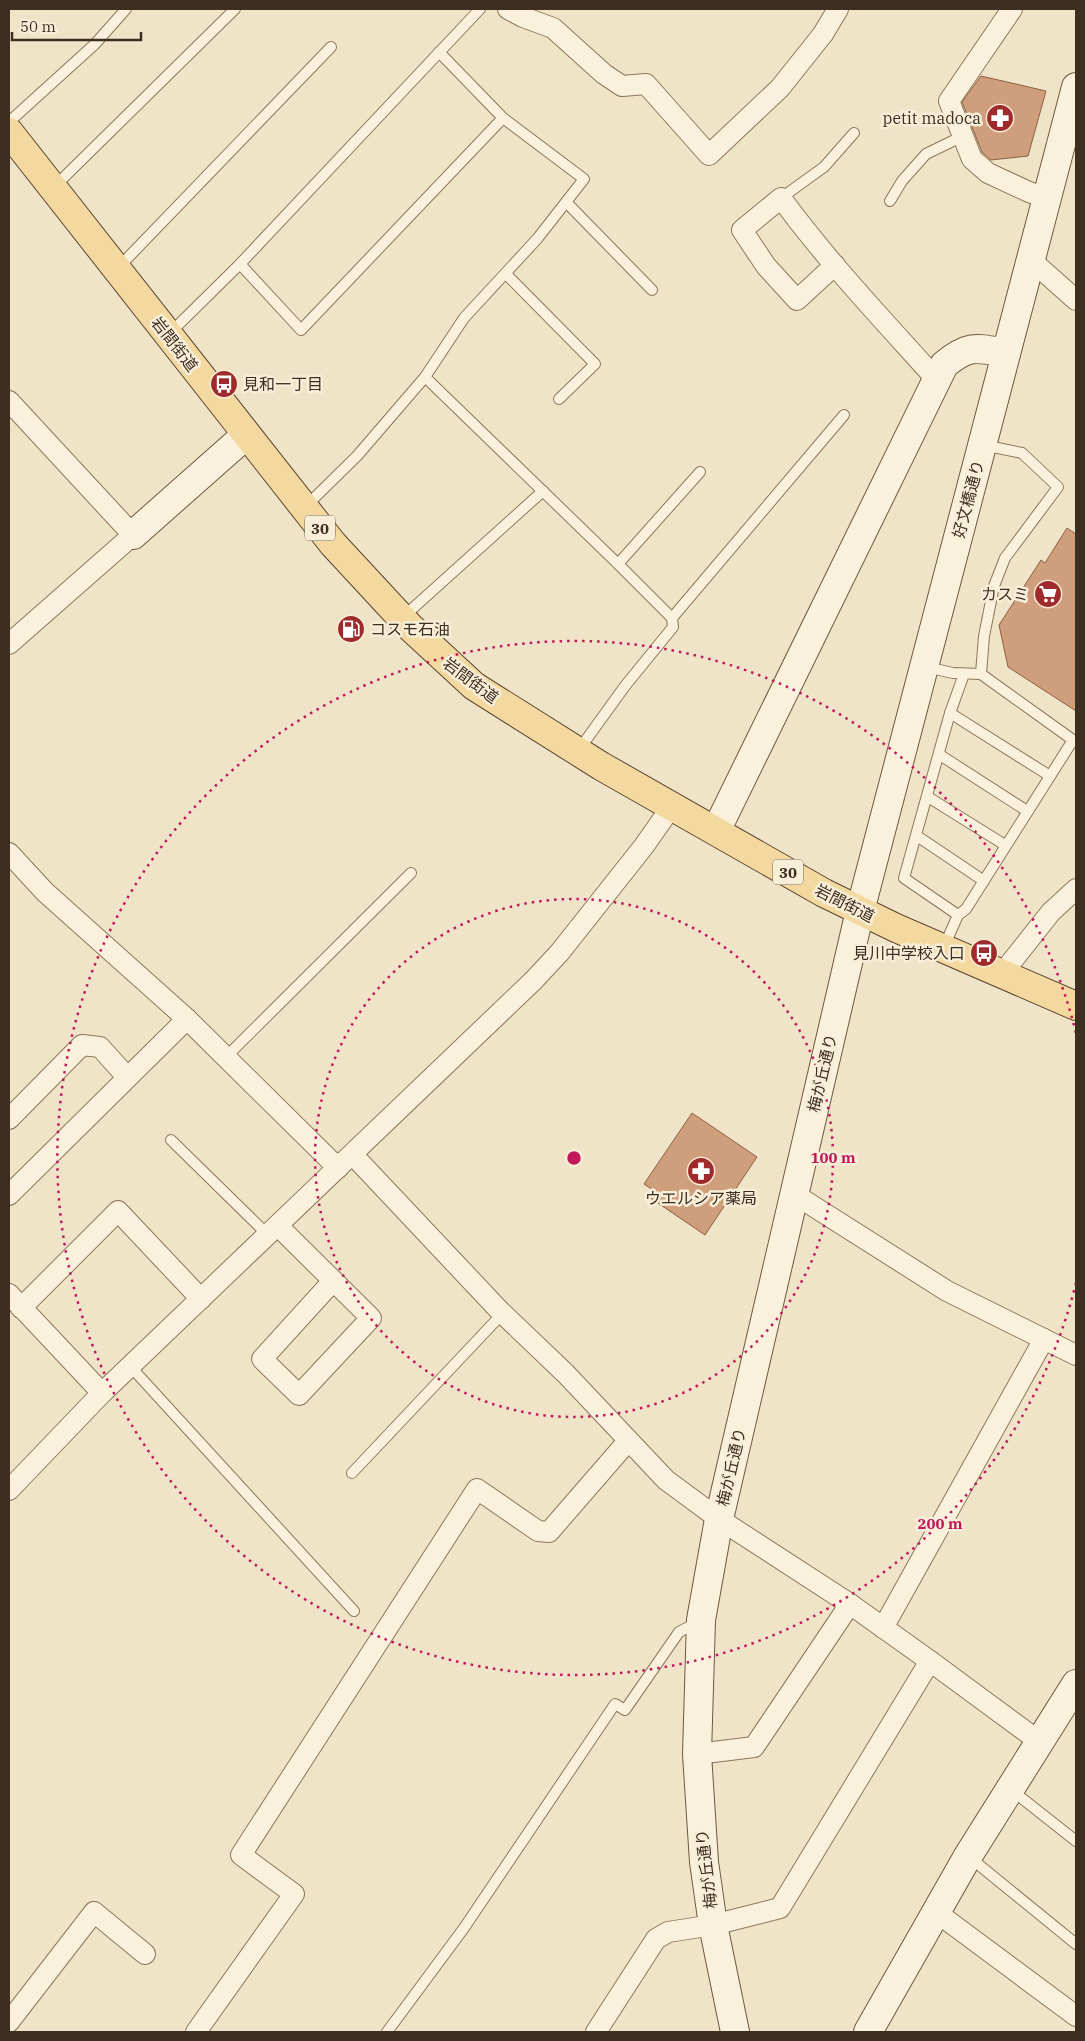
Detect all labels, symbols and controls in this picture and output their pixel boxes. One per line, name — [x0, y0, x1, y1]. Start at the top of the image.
scale bar — [12, 10, 141, 42]
text: 50 m — [20, 17, 56, 36]
pharmacy icon: petit madoca — [985, 103, 1015, 133]
place label: petit madoca — [883, 108, 981, 128]
street label: 岩間街道 — [147, 313, 203, 375]
bus stop icon: 見和一丁目 — [209, 369, 239, 399]
place label: 見和一丁目 — [243, 374, 323, 394]
street label: 好文橋通り — [948, 458, 988, 540]
road number: 30 — [305, 516, 335, 540]
supermarket icon: カスミ — [1033, 579, 1063, 609]
place label: カスミ — [981, 584, 1029, 604]
fuel station icon: コスモ石油 — [336, 614, 366, 644]
place label: コスモ石油 — [370, 619, 450, 639]
street label: 岩間街道 — [439, 653, 503, 707]
road number: 30 — [773, 860, 803, 884]
street label: 岩間街道 — [812, 880, 878, 926]
bus stop icon: 見川中学校入口 — [969, 938, 999, 968]
place label: 見川中学校入口 — [853, 943, 965, 963]
street label: 梅が丘通り — [803, 1032, 841, 1114]
text: 100 m — [810, 1148, 856, 1167]
centre of rings — [565, 1149, 583, 1167]
pharmacy icon: ウエルシア薬局 — [686, 1156, 716, 1186]
place label: ウエルシア薬局 — [645, 1188, 757, 1208]
street label: 梅が丘通り — [712, 1426, 750, 1508]
text: 200 m — [917, 1514, 963, 1533]
street label: 梅が丘通り — [691, 1828, 721, 1910]

